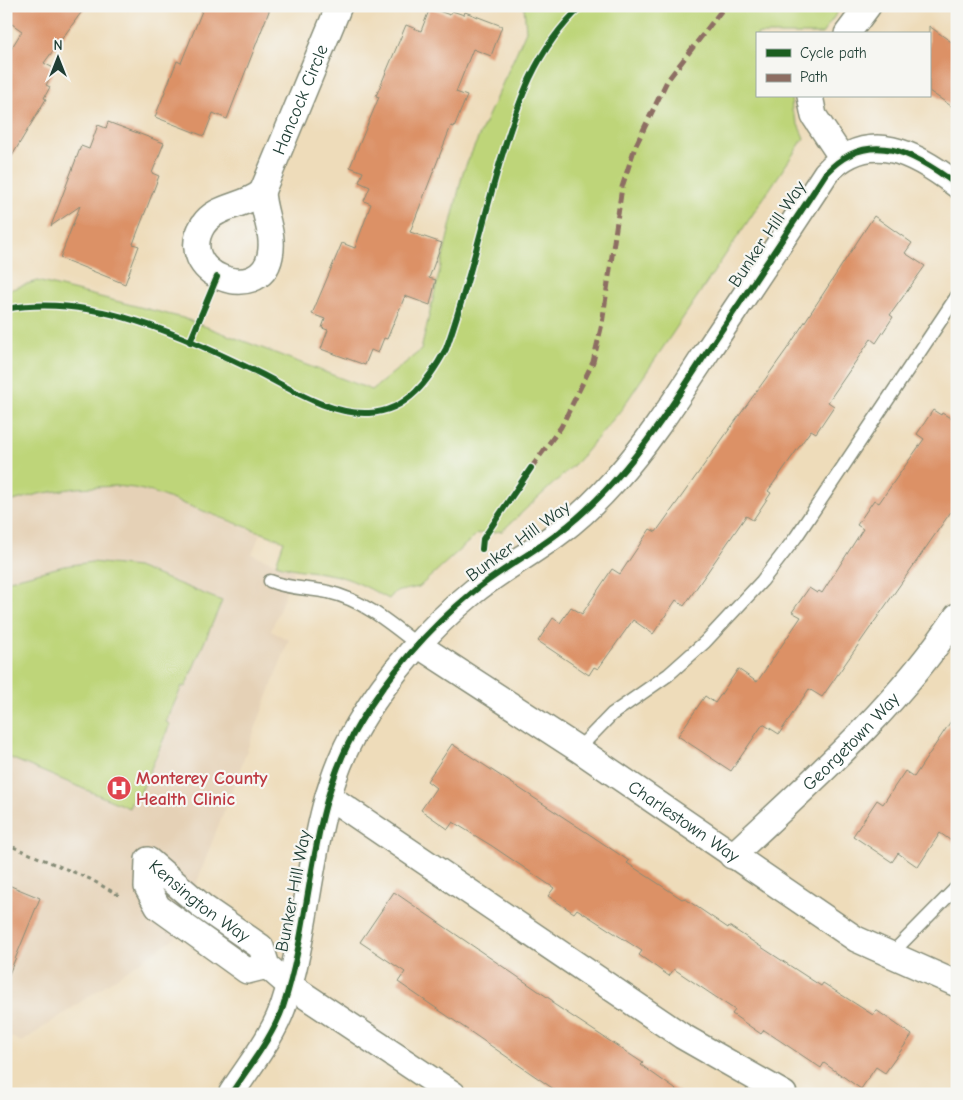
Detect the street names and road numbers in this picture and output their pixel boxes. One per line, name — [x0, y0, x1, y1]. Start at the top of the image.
street label: Hancock Circle — [269, 42, 333, 158]
street label: Bunker Hill Way — [724, 176, 811, 291]
street label: Bunker Hill Way — [462, 496, 575, 586]
street label: Georgetown Way — [799, 688, 905, 795]
street label: Charlestown Way — [624, 776, 744, 868]
street label: Bunker Hill Way — [271, 828, 316, 954]
street label: Kensington Way — [145, 856, 254, 948]

